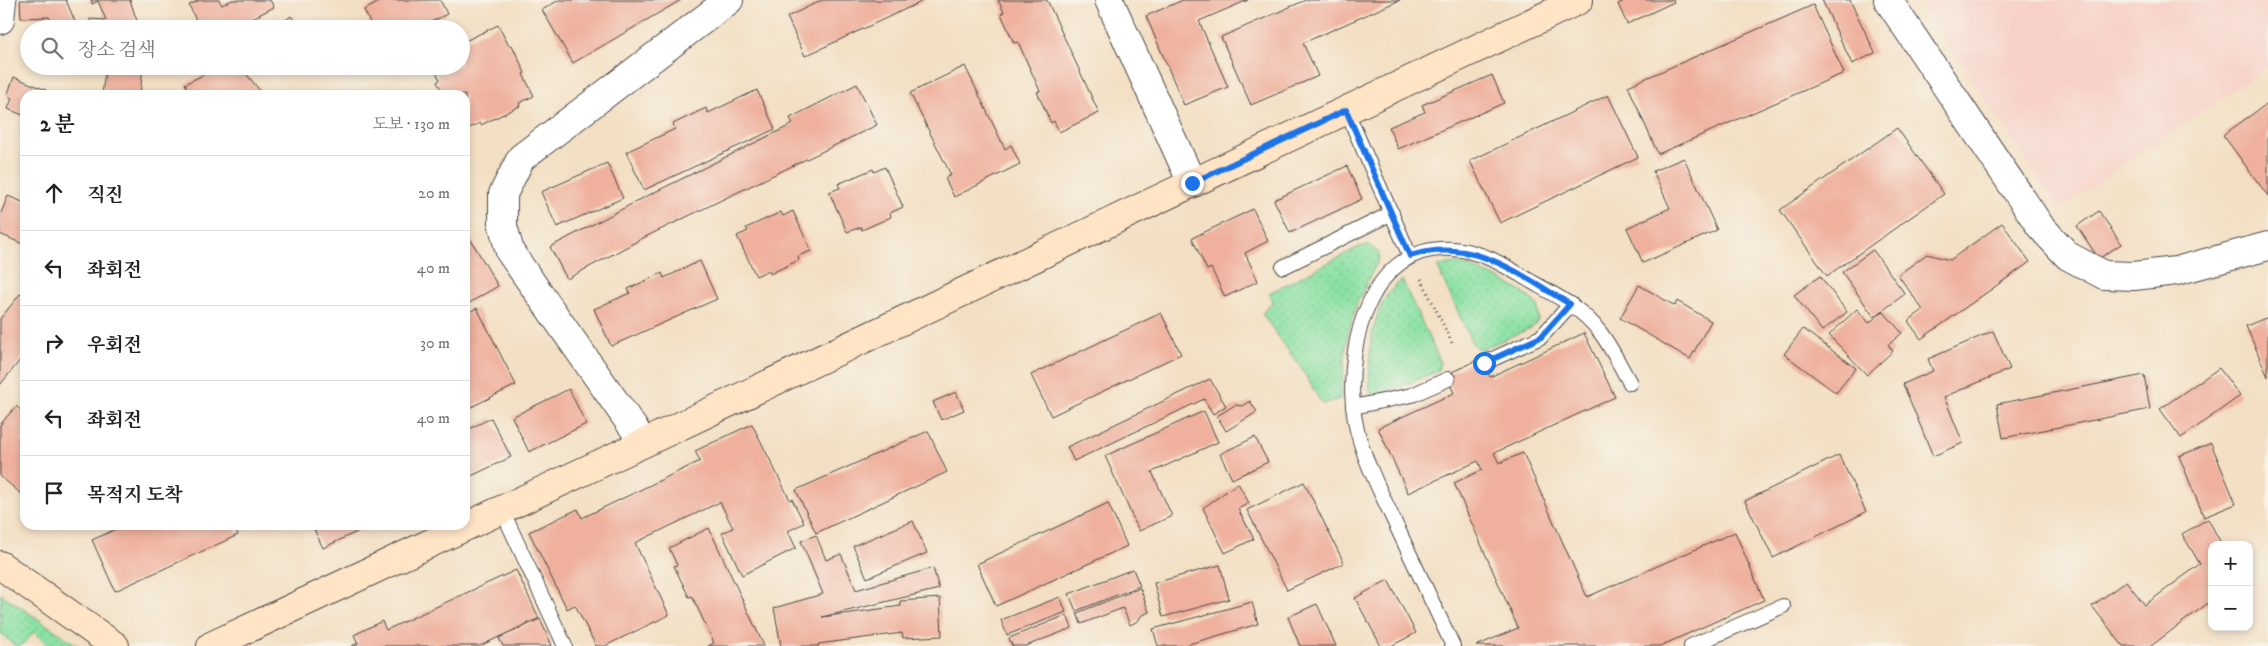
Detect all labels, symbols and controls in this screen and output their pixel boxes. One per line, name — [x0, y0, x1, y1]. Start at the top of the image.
search box — [20, 20, 470, 75]
icon: search — [38, 34, 66, 62]
text: 장소 검색 — [78, 39, 156, 62]
text: 2 분 — [40, 112, 75, 138]
text: 도보 · 130 m — [372, 114, 450, 134]
route end — [1181, 172, 1204, 195]
icon: ahead — [40, 179, 68, 207]
text: 20 m — [418, 183, 450, 203]
text: 직진 — [87, 184, 124, 207]
icon: left — [40, 254, 68, 282]
text: 40 m — [417, 258, 450, 278]
text: 좌회전 — [87, 259, 142, 282]
icon: right — [40, 329, 68, 357]
text: 30 m — [420, 333, 450, 353]
text: 우회전 — [87, 334, 142, 357]
route start — [1473, 352, 1496, 375]
icon: left — [40, 404, 68, 432]
text: 40 m — [417, 408, 450, 428]
text: 좌회전 — [87, 409, 142, 432]
icon: arrive — [40, 479, 68, 507]
text: 목적지 도착 — [87, 484, 183, 507]
map controls — [2208, 541, 2253, 631]
button: + — [2208, 541, 2253, 586]
button: − — [2208, 586, 2253, 631]

